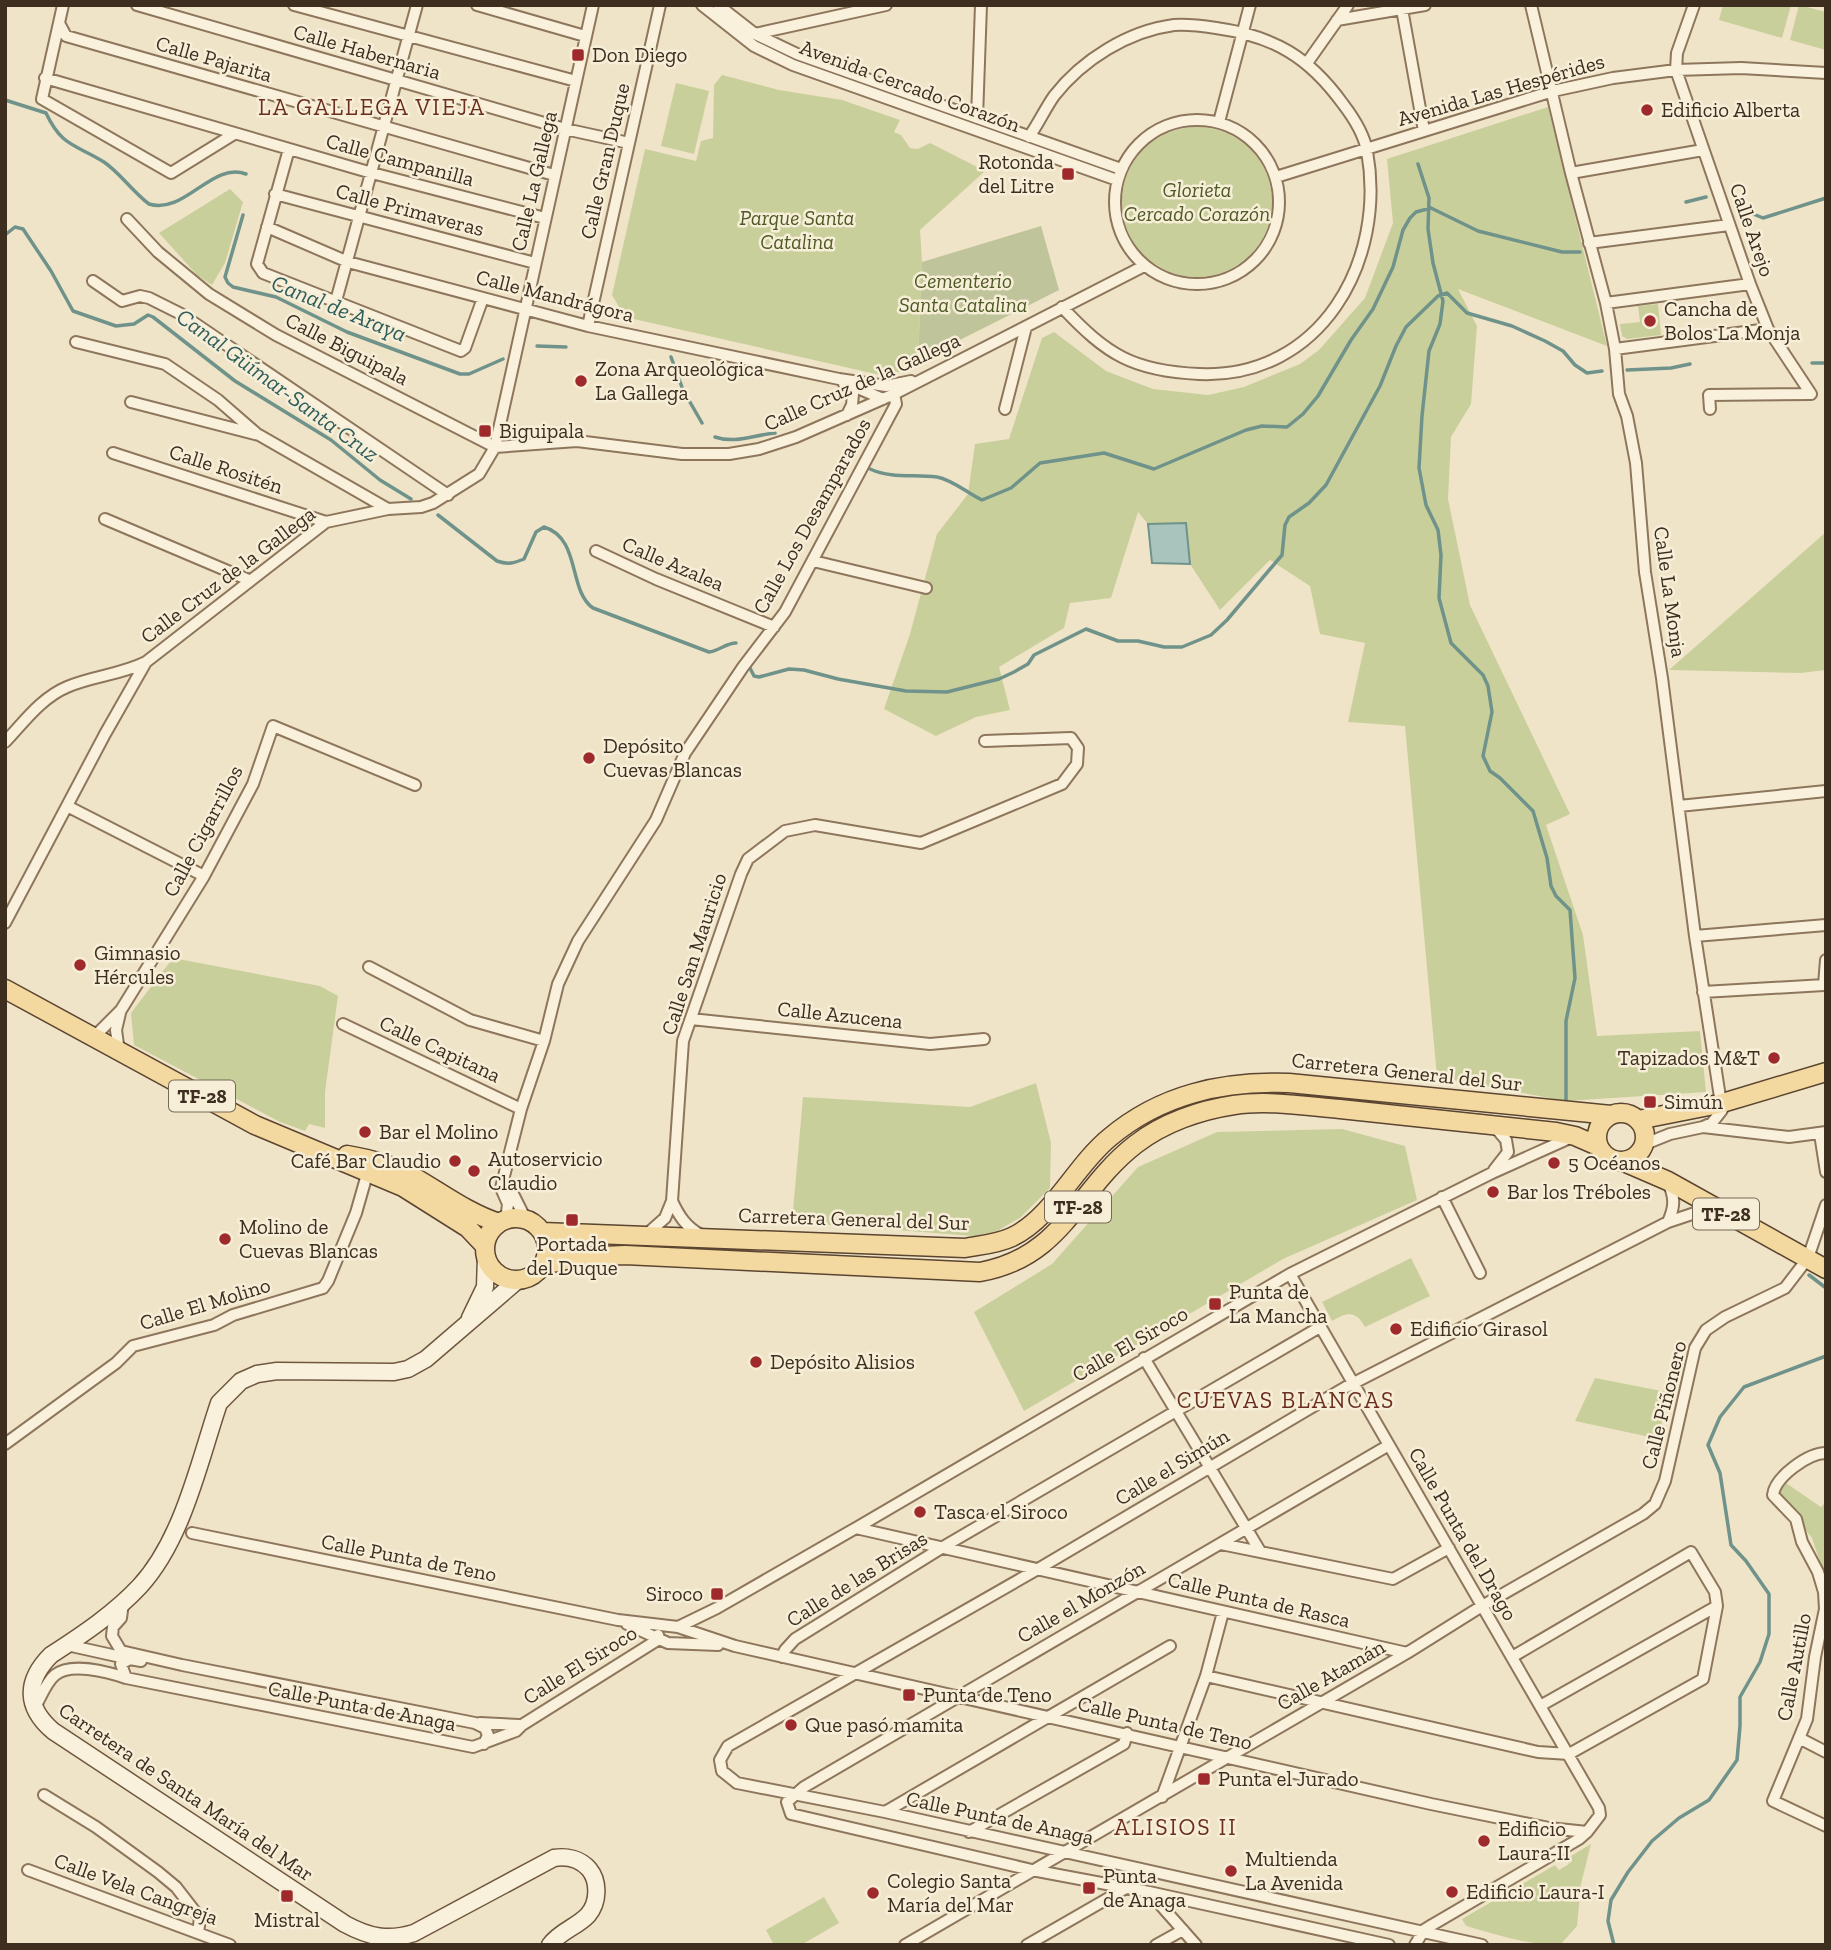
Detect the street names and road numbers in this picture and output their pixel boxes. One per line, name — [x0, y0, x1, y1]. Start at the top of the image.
street label: Calle Habernaria — [291, 19, 444, 85]
street label: Calle Pajarita — [153, 30, 275, 88]
street label: Avenida Cercado Corazón — [797, 34, 1024, 137]
street label: Avenida Las Hespérides — [1395, 48, 1607, 131]
street label: Calle Gran Duque — [574, 80, 635, 241]
street label: Calle La Gallega — [505, 108, 562, 253]
street label: Calle Campanilla — [323, 128, 477, 191]
street label: Calle Primaveras — [333, 178, 487, 241]
street label: Calle Arejo — [1724, 180, 1780, 280]
street label: Calle Mandrágora — [474, 264, 637, 327]
street label: Calle Biguipala — [282, 307, 413, 390]
street label: Calle Cruz de la Gallega — [760, 327, 964, 436]
street label: Calle Los Desamparados — [747, 413, 876, 618]
street label: Calle Rositén — [166, 438, 286, 499]
street label: Calle Cruz de la Gallega — [135, 501, 320, 648]
street label: Calle La Monja — [1648, 525, 1692, 659]
street label: Calle Azalea — [619, 531, 728, 596]
street label: Calle Cigarrillos — [157, 761, 248, 901]
street label: Calle San Mauricio — [656, 870, 732, 1038]
street label: Calle Azucena — [776, 995, 904, 1034]
street label: Calle Capitana — [376, 1010, 505, 1088]
street label: Carretera General del Sur — [1290, 1047, 1524, 1096]
road number: TF-28 — [169, 1080, 235, 1112]
road number: TF-28 — [1045, 1191, 1111, 1222]
road number: TF-28 — [1693, 1198, 1759, 1230]
street label: Carretera General del Sur — [738, 1202, 970, 1235]
street label: Calle El Molino — [136, 1272, 273, 1335]
street label: Calle El Siroco — [1067, 1300, 1192, 1387]
street label: Calle Piñonero — [1635, 1338, 1692, 1472]
street label: Calle el Simún — [1110, 1423, 1233, 1510]
street label: Calle Punta del Drago — [1404, 1443, 1523, 1625]
street label: Calle de las Brisas — [782, 1525, 932, 1632]
street label: Calle Punta de Teno — [319, 1528, 499, 1587]
street label: Calle el Monzón — [1013, 1555, 1149, 1648]
street label: Calle Punta de Rasca — [1165, 1566, 1353, 1633]
street label: Calle Autillo — [1771, 1611, 1816, 1723]
street label: Calle El Siroco — [518, 1620, 641, 1709]
street label: Calle Atamán — [1272, 1634, 1389, 1716]
street label: Calle Punta de Anaga — [266, 1675, 458, 1736]
street label: Calle Punta de Teno — [1075, 1690, 1255, 1755]
street label: Carretera de Santa María del Mar — [54, 1697, 318, 1886]
street label: Calle Punta de Anaga — [904, 1785, 1096, 1850]
street label: Calle Vela Cangreja — [50, 1847, 222, 1931]

